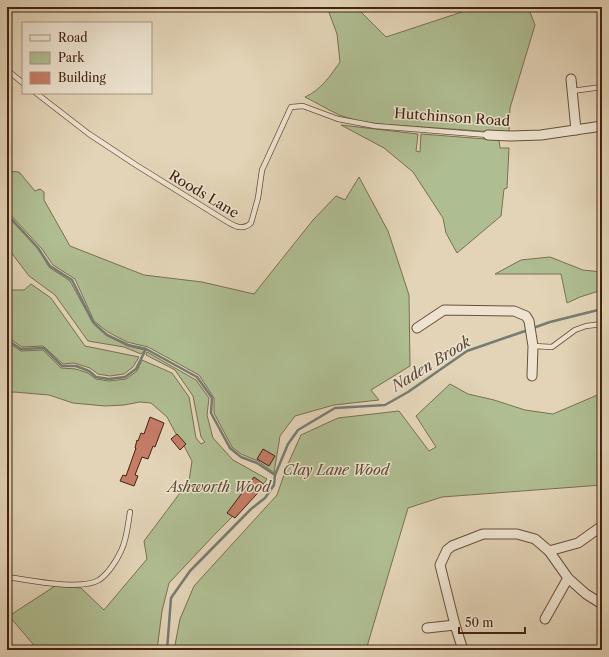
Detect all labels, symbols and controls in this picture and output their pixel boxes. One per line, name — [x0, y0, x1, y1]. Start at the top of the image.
legend — [22, 22, 152, 94]
text: Road — [58, 30, 88, 45]
text: Park — [58, 50, 85, 65]
text: Building — [58, 70, 106, 85]
street label: Hutchinson Road — [393, 104, 511, 130]
street label: Roods Lane — [166, 166, 243, 222]
water label: Naden Brook — [387, 332, 474, 396]
park label: Clay Lane Wood — [283, 461, 391, 479]
park label: Ashworth Wood — [166, 478, 272, 496]
scale bar — [459, 609, 525, 635]
text: 50 m — [465, 615, 494, 630]

